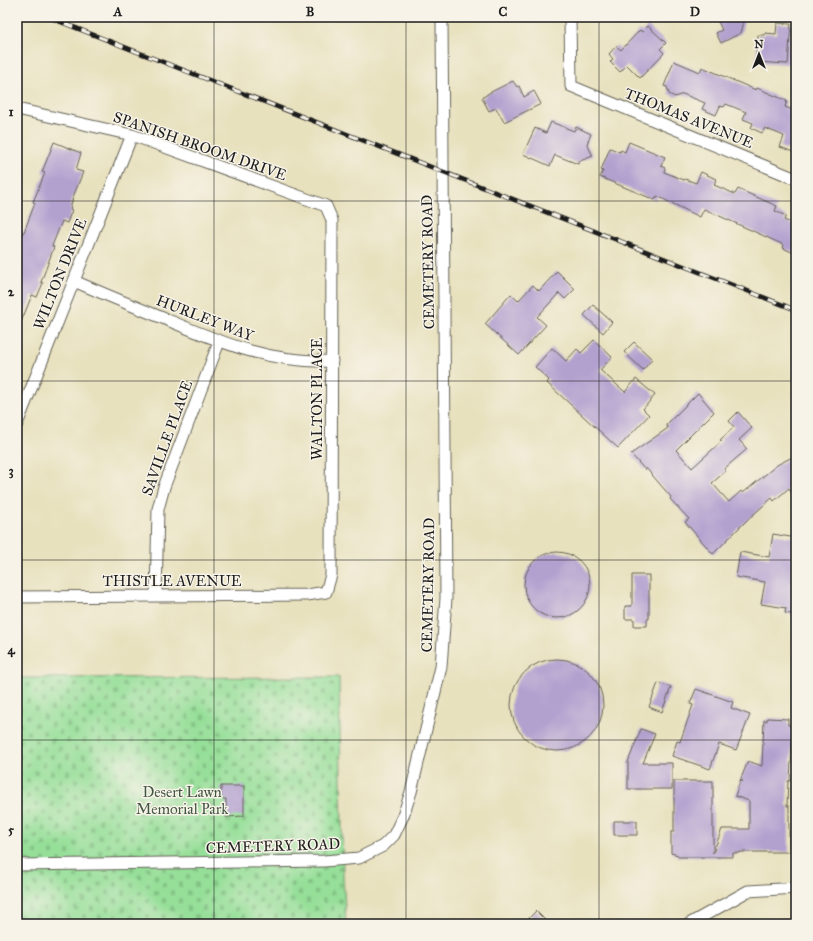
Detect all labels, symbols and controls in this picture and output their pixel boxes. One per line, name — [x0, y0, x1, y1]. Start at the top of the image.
text: A — [113, 4, 123, 20]
text: B — [306, 4, 315, 20]
text: C — [499, 4, 508, 20]
text: D — [690, 4, 700, 20]
north arrow — [739, 34, 779, 74]
text: N — [754, 38, 764, 51]
street label: THOMAS AVENUE — [622, 84, 756, 152]
text: 1 — [8, 104, 14, 120]
street label: SPANISH BROOM DRIVE — [111, 108, 289, 184]
street label: CEMETERY ROAD — [418, 194, 438, 329]
street label: WILTON DRIVE — [29, 215, 91, 332]
text: 2 — [8, 284, 15, 300]
street label: HURLEY WAY — [154, 291, 257, 345]
street label: WALTON PLACE — [308, 337, 326, 460]
street label: SAVILLE PLACE — [138, 378, 196, 498]
text: 3 — [8, 463, 14, 479]
street label: CEMETERY ROAD — [418, 517, 438, 652]
street label: THISTLE AVENUE — [102, 572, 242, 590]
text: 4 — [7, 642, 15, 658]
park label: Desert Lawn Memorial Park — [136, 783, 228, 818]
text: 5 — [8, 822, 15, 838]
street label: CEMETERY ROAD — [205, 835, 341, 857]

